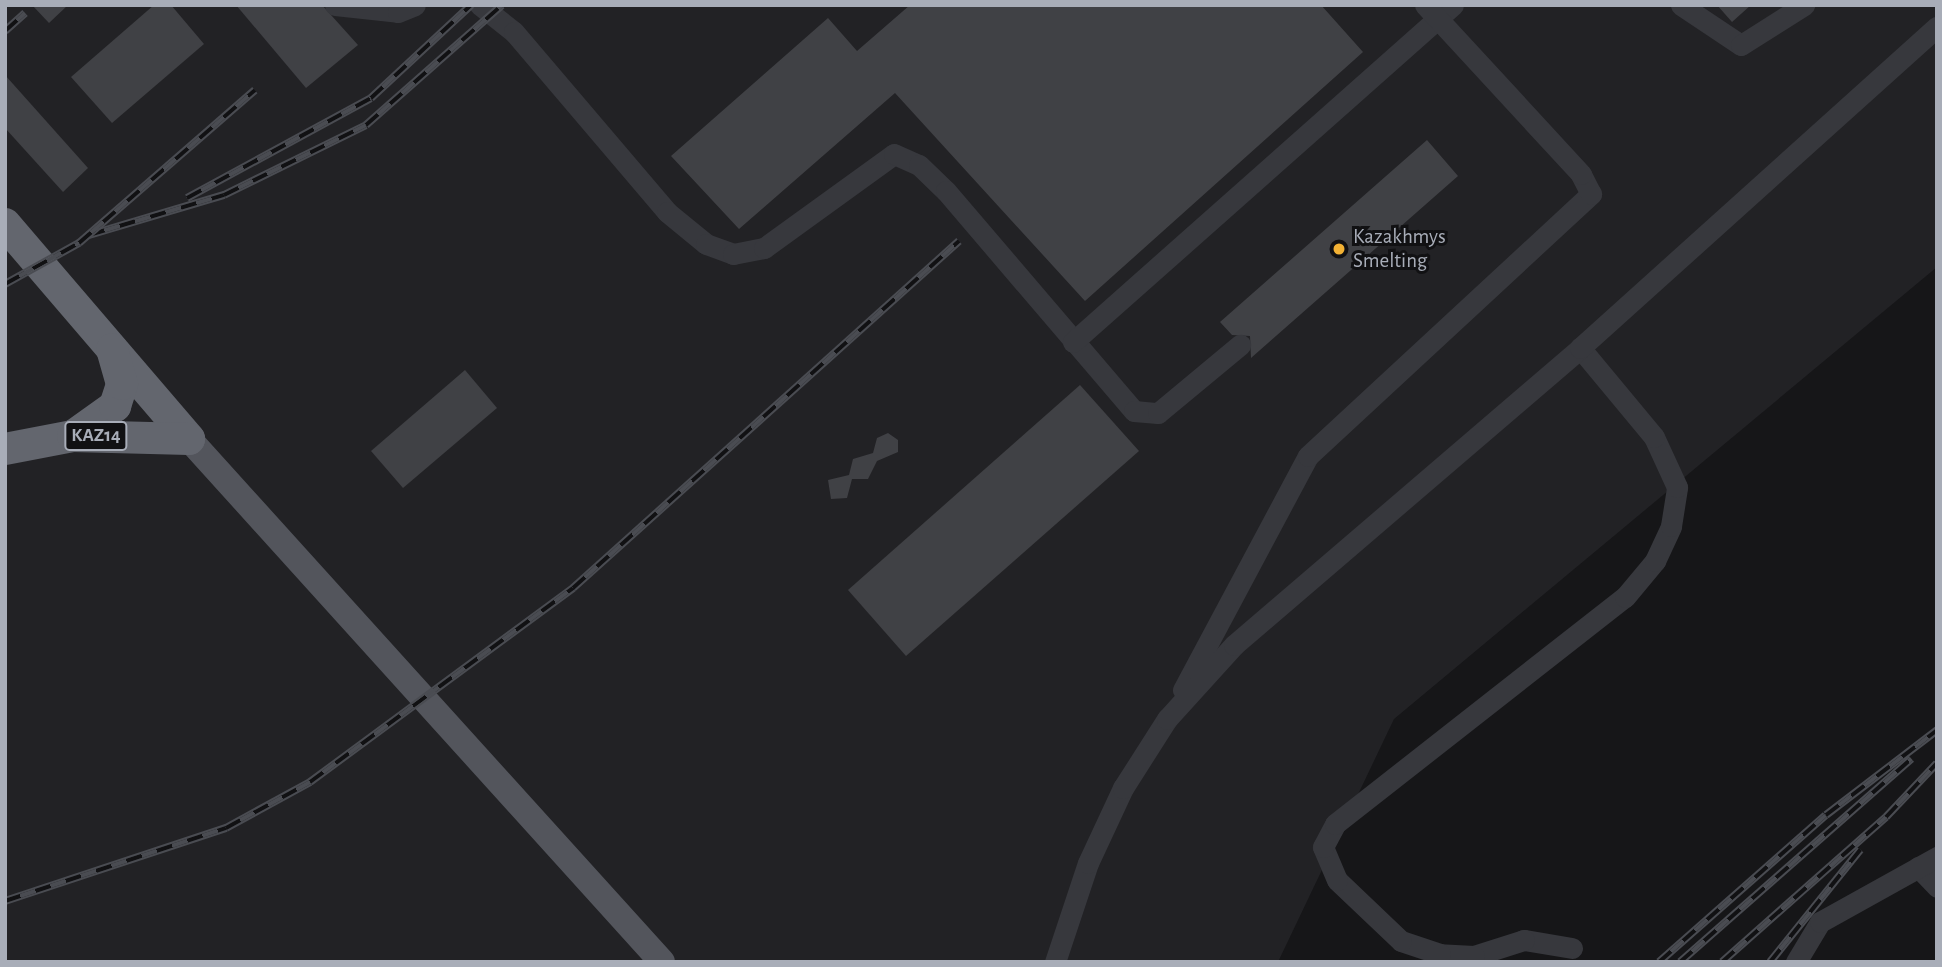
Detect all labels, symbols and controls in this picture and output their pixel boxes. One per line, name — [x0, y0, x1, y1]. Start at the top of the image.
place label: Kazakhmys Smelting — [1353, 224, 1446, 274]
marker: Kazakhmys Smelting — [1331, 241, 1347, 257]
road number: KAZ14 — [63, 420, 129, 452]

